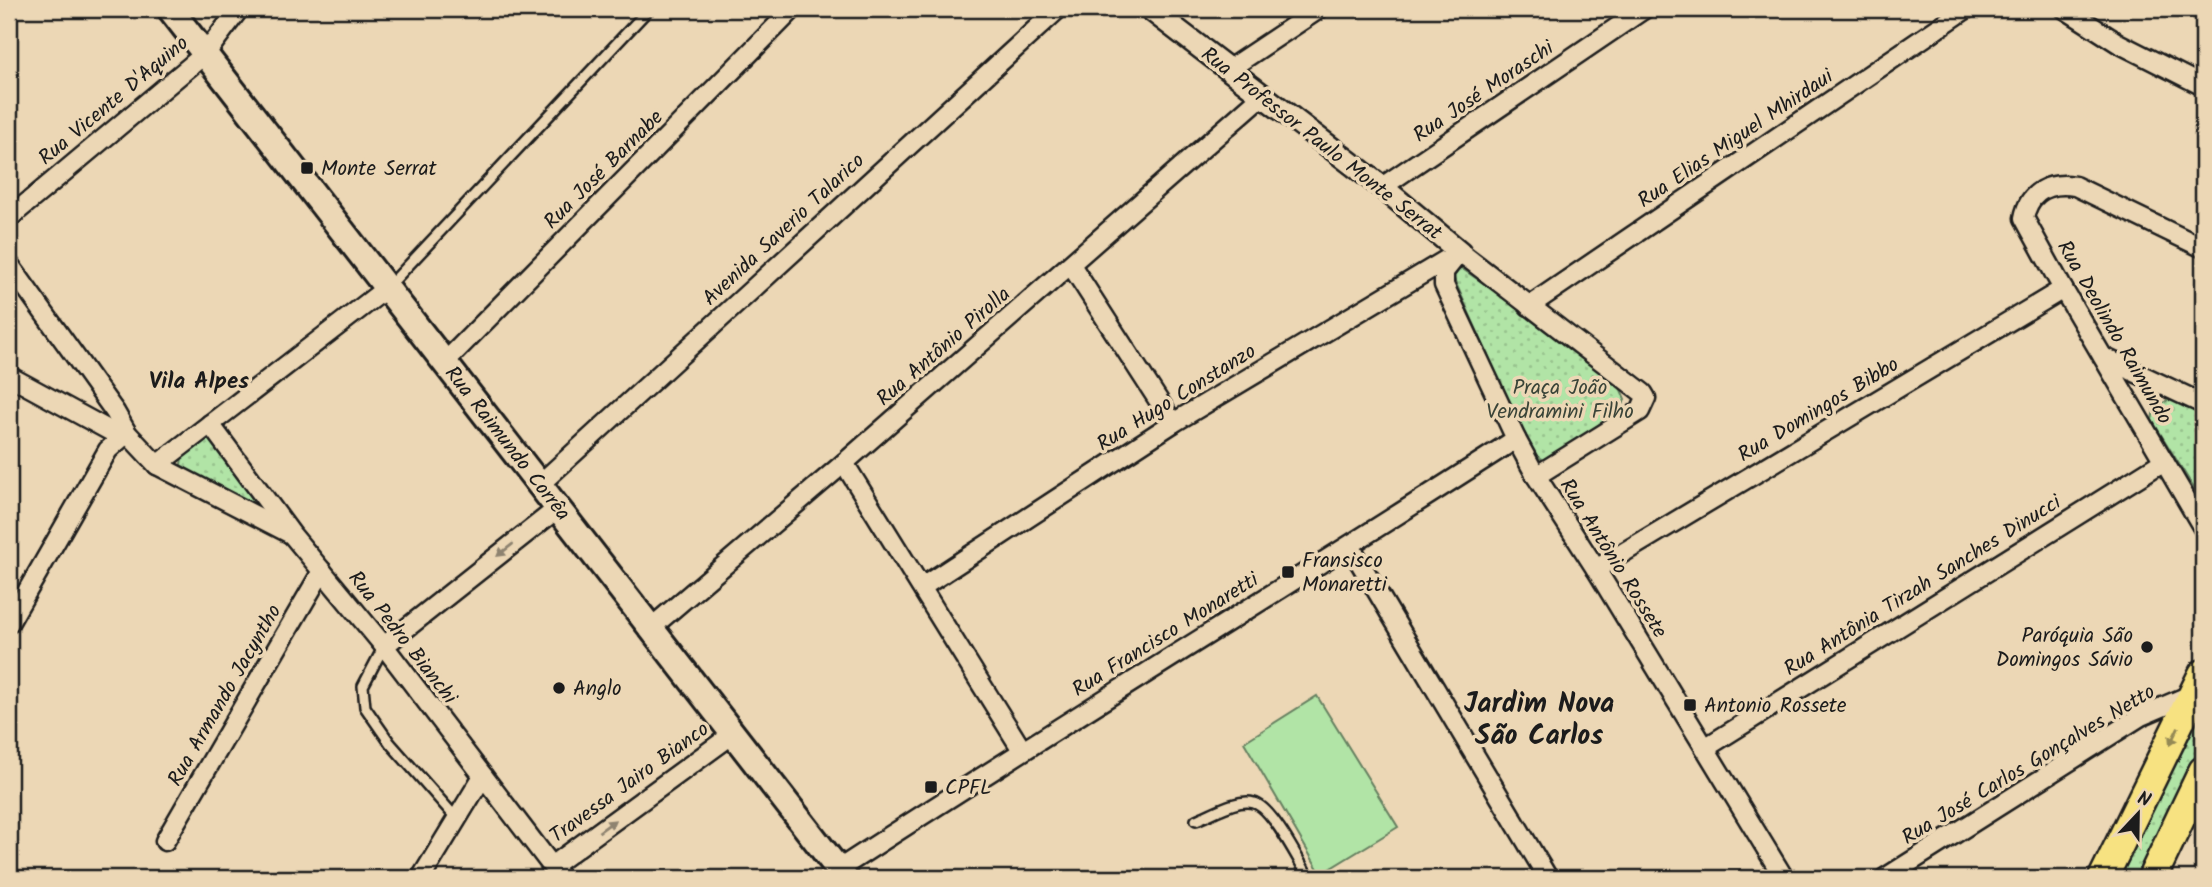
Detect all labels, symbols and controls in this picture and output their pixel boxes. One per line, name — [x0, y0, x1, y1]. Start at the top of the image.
street label: Rua Vicente D'Aquino — [31, 28, 197, 174]
street label: Rua José Moraschi — [1407, 32, 1562, 152]
street label: Rua Professor Paulo Monte Serrat — [1193, 39, 1450, 250]
street label: Rua Elias Miguel Mhirdaui — [1631, 61, 1841, 217]
street label: Rua José Barnabe — [536, 102, 672, 238]
street label: Avenida Saverio Talarico — [695, 146, 873, 314]
place label: Monte Serrat — [321, 153, 438, 186]
marker: Monte Serrat — [299, 160, 315, 176]
street label: Rua Deolindo Raimundo — [2047, 234, 2180, 431]
street label: Rua Antônio Pirolla — [869, 279, 1019, 415]
street label: Rua Hugo Constanzo — [1091, 336, 1263, 461]
street label: Rua Domingos Bibbo — [1732, 349, 1906, 472]
street label: Rua Raimundo Corrêa — [436, 359, 578, 529]
district label: Vila Alpes — [149, 364, 249, 400]
park label: Praça João Vendramini Filho — [1486, 372, 1634, 429]
street label: Rua Antônio Rossete — [1550, 472, 1676, 646]
street label: Rua Antônia Tirzah Sanches Dinucci — [1778, 486, 2069, 686]
one-way arrow — [496, 543, 514, 558]
place label: Fransisco Monaretti — [1302, 545, 1388, 602]
street label: Rua Pedro Bianchi — [339, 564, 465, 713]
street label: Rua Francisco Monaretti — [1066, 564, 1267, 706]
marker: Fransisco Monaretti — [1280, 564, 1296, 580]
street label: Rua Armando Jacyntho — [160, 599, 291, 793]
place label: Paróquia São Domingos Sávio — [1996, 620, 2133, 677]
marker: Paróquia São Domingos Sávio — [2139, 639, 2155, 655]
place label: Anglo — [573, 673, 622, 706]
street label: Rua José Carlos Gonçalves Netto — [1897, 678, 2159, 850]
marker: Anglo — [551, 680, 567, 696]
district label: Jardim Nova São Carlos — [1464, 682, 1614, 759]
place label: Antonio Rossete — [1704, 690, 1847, 723]
marker: Antonio Rossete — [1682, 697, 1698, 713]
street label: Travessa Jairo Bianco — [543, 714, 717, 853]
one-way arrow — [2168, 726, 2179, 746]
place label: CPFL — [945, 772, 991, 805]
north arrow — [2104, 778, 2174, 848]
marker: CPFL — [923, 779, 939, 795]
one-way arrow — [598, 819, 616, 833]

